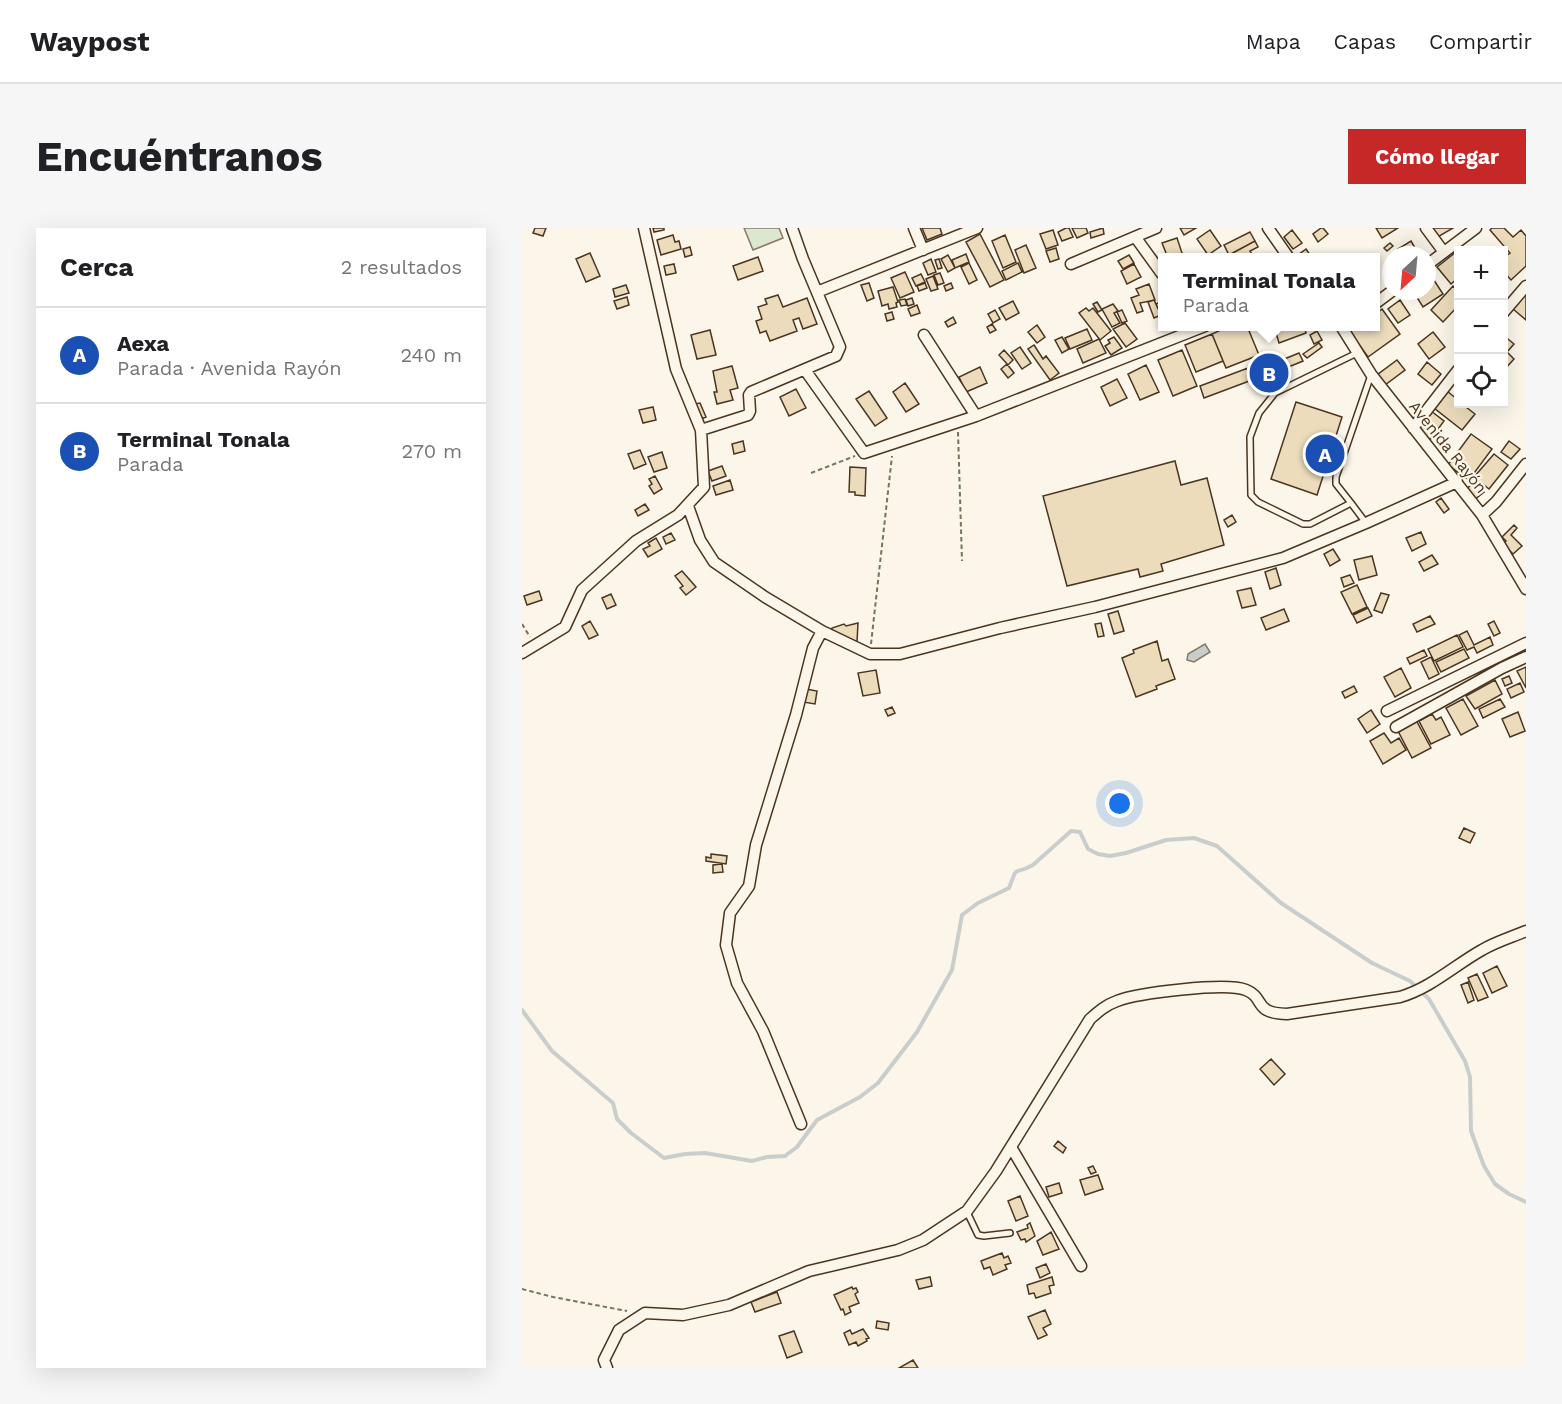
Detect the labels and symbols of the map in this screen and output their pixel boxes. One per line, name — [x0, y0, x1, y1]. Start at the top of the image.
north arrow — [1382, 246, 1436, 300]
pin: B — [1250, 350, 1288, 396]
street label: Avenida Rayón — [1405, 397, 1491, 497]
pin: A — [1306, 432, 1344, 476]
your location — [1105, 789, 1134, 818]

